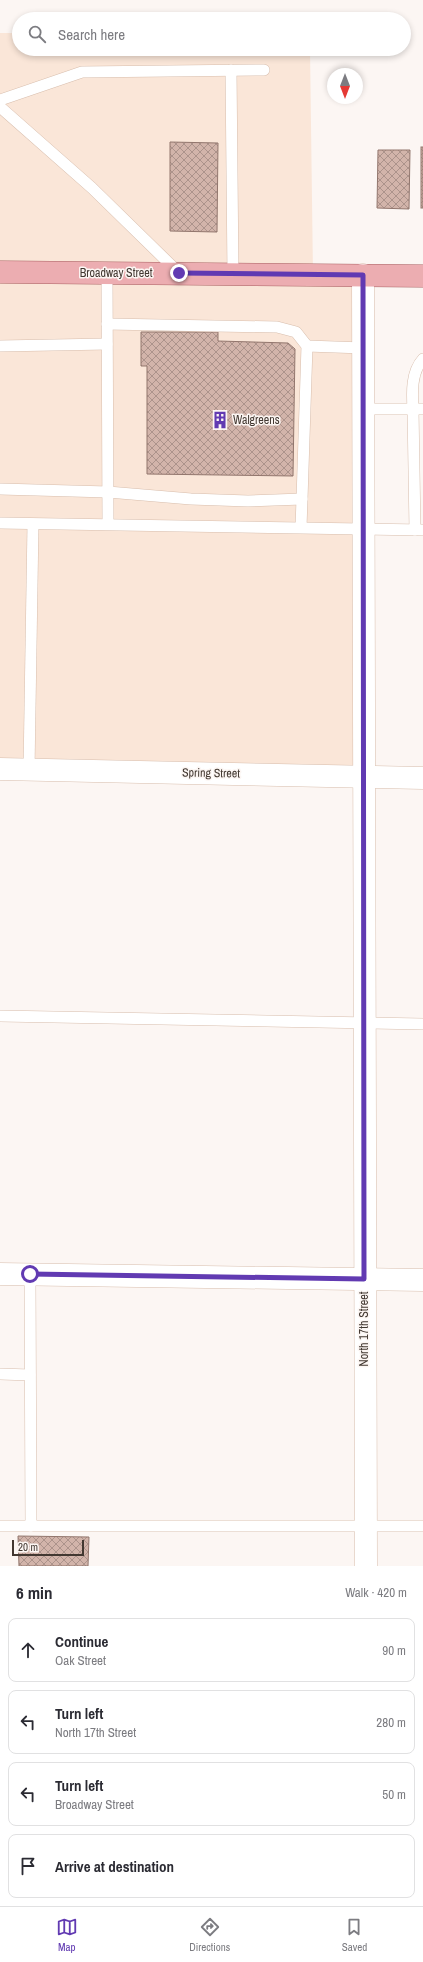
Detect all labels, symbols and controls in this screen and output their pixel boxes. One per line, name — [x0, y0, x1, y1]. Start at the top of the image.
search box — [12, 12, 411, 56]
icon: search — [26, 23, 48, 45]
text: Search here — [58, 24, 125, 45]
north arrow — [327, 68, 363, 104]
route end — [170, 264, 188, 282]
street label: Broadway Street — [80, 265, 153, 281]
building icon: Walgreens — [210, 410, 230, 430]
place label: Walgreens — [233, 412, 280, 428]
street label: Spring Street — [182, 764, 240, 782]
route start — [21, 1265, 39, 1283]
street label: North 17th Street — [356, 1291, 372, 1366]
scale bar — [12, 1538, 84, 1557]
text: 20 m — [18, 1540, 38, 1554]
text: 6 min — [16, 1581, 52, 1604]
text: Walk · 420 m — [345, 1584, 407, 1601]
text: Continue — [55, 1631, 108, 1652]
icon: ahead — [17, 1639, 39, 1661]
text: 90 m — [382, 1642, 406, 1659]
text: Oak Street — [55, 1652, 106, 1669]
text: Turn left — [55, 1703, 103, 1724]
icon: left — [17, 1711, 39, 1733]
text: 280 m — [376, 1714, 406, 1731]
text: North 17th Street — [55, 1724, 136, 1741]
text: Turn left — [55, 1775, 103, 1796]
icon: left — [17, 1783, 39, 1805]
text: 50 m — [382, 1786, 406, 1803]
text: Broadway Street — [55, 1796, 134, 1813]
icon: arrive — [17, 1855, 39, 1877]
text: Arrive at destination — [55, 1856, 174, 1877]
tab: Map — [56, 1916, 78, 1954]
tab: Directions — [189, 1916, 230, 1954]
tab: Saved — [342, 1916, 367, 1954]

